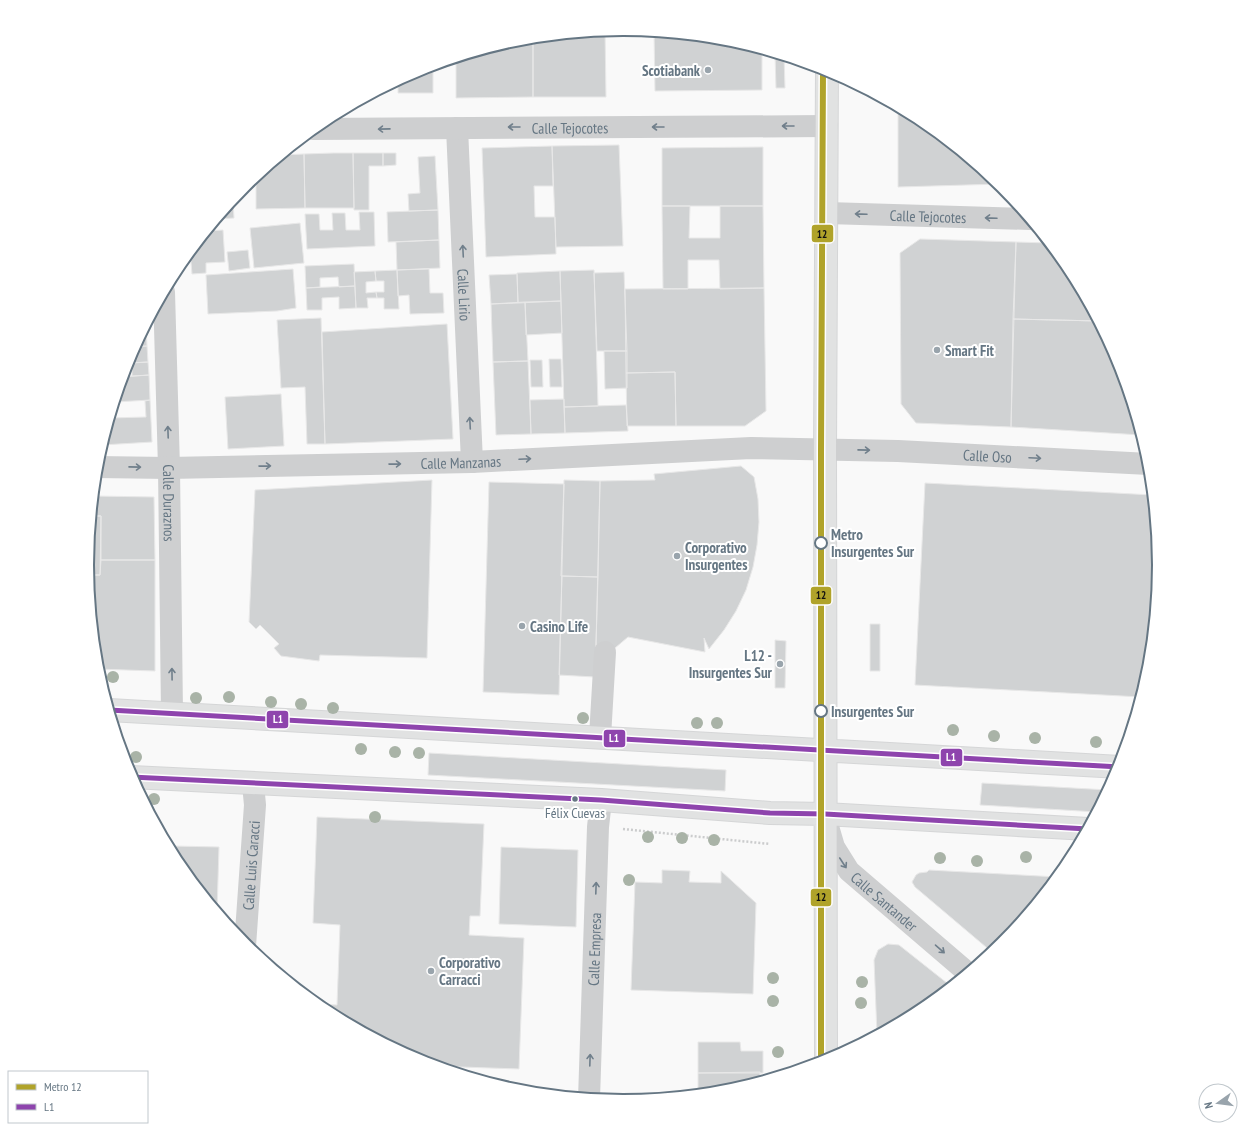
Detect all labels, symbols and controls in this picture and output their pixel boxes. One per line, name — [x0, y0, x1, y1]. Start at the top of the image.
place label: Scotiabank — [642, 61, 701, 80]
marker: Scotiabank — [703, 65, 713, 75]
street label: Calle Tejocotes — [532, 118, 608, 137]
one-way arrow — [782, 122, 795, 130]
one-way arrow — [652, 123, 665, 131]
one-way arrow — [508, 124, 521, 131]
one-way arrow — [378, 125, 391, 132]
street label: Calle Tejocotes — [889, 205, 967, 227]
one-way arrow — [855, 210, 868, 218]
one-way arrow — [985, 214, 998, 222]
line badge: 12 — [811, 224, 834, 243]
text: 12 — [817, 227, 827, 241]
one-way arrow — [459, 245, 466, 258]
street label: Calle Lirio — [454, 268, 475, 321]
place label: Smart Fit — [945, 341, 995, 360]
marker: Smart Fit — [932, 345, 942, 355]
one-way arrow — [467, 417, 474, 430]
one-way arrow — [164, 426, 172, 439]
street label: Calle Oso — [963, 445, 1012, 466]
one-way arrow — [857, 446, 870, 454]
street label: Calle Manzanas — [421, 451, 502, 473]
one-way arrow — [1028, 454, 1041, 461]
one-way arrow — [518, 456, 531, 463]
one-way arrow — [388, 460, 401, 467]
one-way arrow — [258, 462, 271, 470]
one-way arrow — [128, 464, 141, 471]
street label: Calle Duraznos — [159, 464, 179, 542]
place label: Metro Insurgentes Sur — [831, 525, 915, 561]
marker: Metro Insurgentes Sur — [814, 536, 828, 550]
place label: Corporativo Insurgentes — [685, 538, 747, 574]
marker: Corporativo Insurgentes — [672, 551, 682, 561]
line badge: 12 — [810, 586, 832, 605]
text: 12 — [816, 588, 826, 602]
place label: Casino Life — [530, 617, 588, 636]
marker: Casino Life — [517, 621, 527, 631]
place label: L12 - Insurgentes Sur — [689, 646, 773, 682]
marker: L12 - Insurgentes Sur — [775, 659, 785, 669]
one-way arrow — [168, 668, 176, 681]
place label: Insurgentes Sur — [831, 702, 915, 721]
marker: Insurgentes Sur — [814, 704, 828, 718]
line badge: L1 — [266, 710, 289, 729]
text: L1 — [273, 712, 283, 726]
line badge: L1 — [603, 729, 626, 748]
text: L1 — [609, 731, 619, 745]
line badge: L1 — [940, 748, 963, 767]
text: L1 — [946, 750, 956, 764]
marker: Félix Cuevas — [570, 794, 580, 804]
place label: Félix Cuevas — [545, 804, 605, 822]
street label: Calle Luis Caracci — [238, 820, 263, 911]
one-way arrow — [840, 857, 848, 869]
street label: Calle Santander — [847, 868, 922, 936]
one-way arrow — [593, 882, 600, 895]
line badge: 12 — [810, 888, 832, 907]
text: 12 — [816, 890, 826, 904]
street label: Calle Empresa — [583, 912, 605, 986]
one-way arrow — [935, 945, 946, 954]
place label: Corporativo Carracci — [439, 953, 501, 989]
marker: Corporativo Carracci — [426, 966, 436, 976]
one-way arrow — [587, 1054, 594, 1067]
legend — [8, 1071, 148, 1123]
text: Metro 12 — [44, 1079, 82, 1094]
north arrow — [1198, 1083, 1238, 1123]
text: L1 — [44, 1099, 54, 1114]
text: N — [1201, 1101, 1216, 1110]

